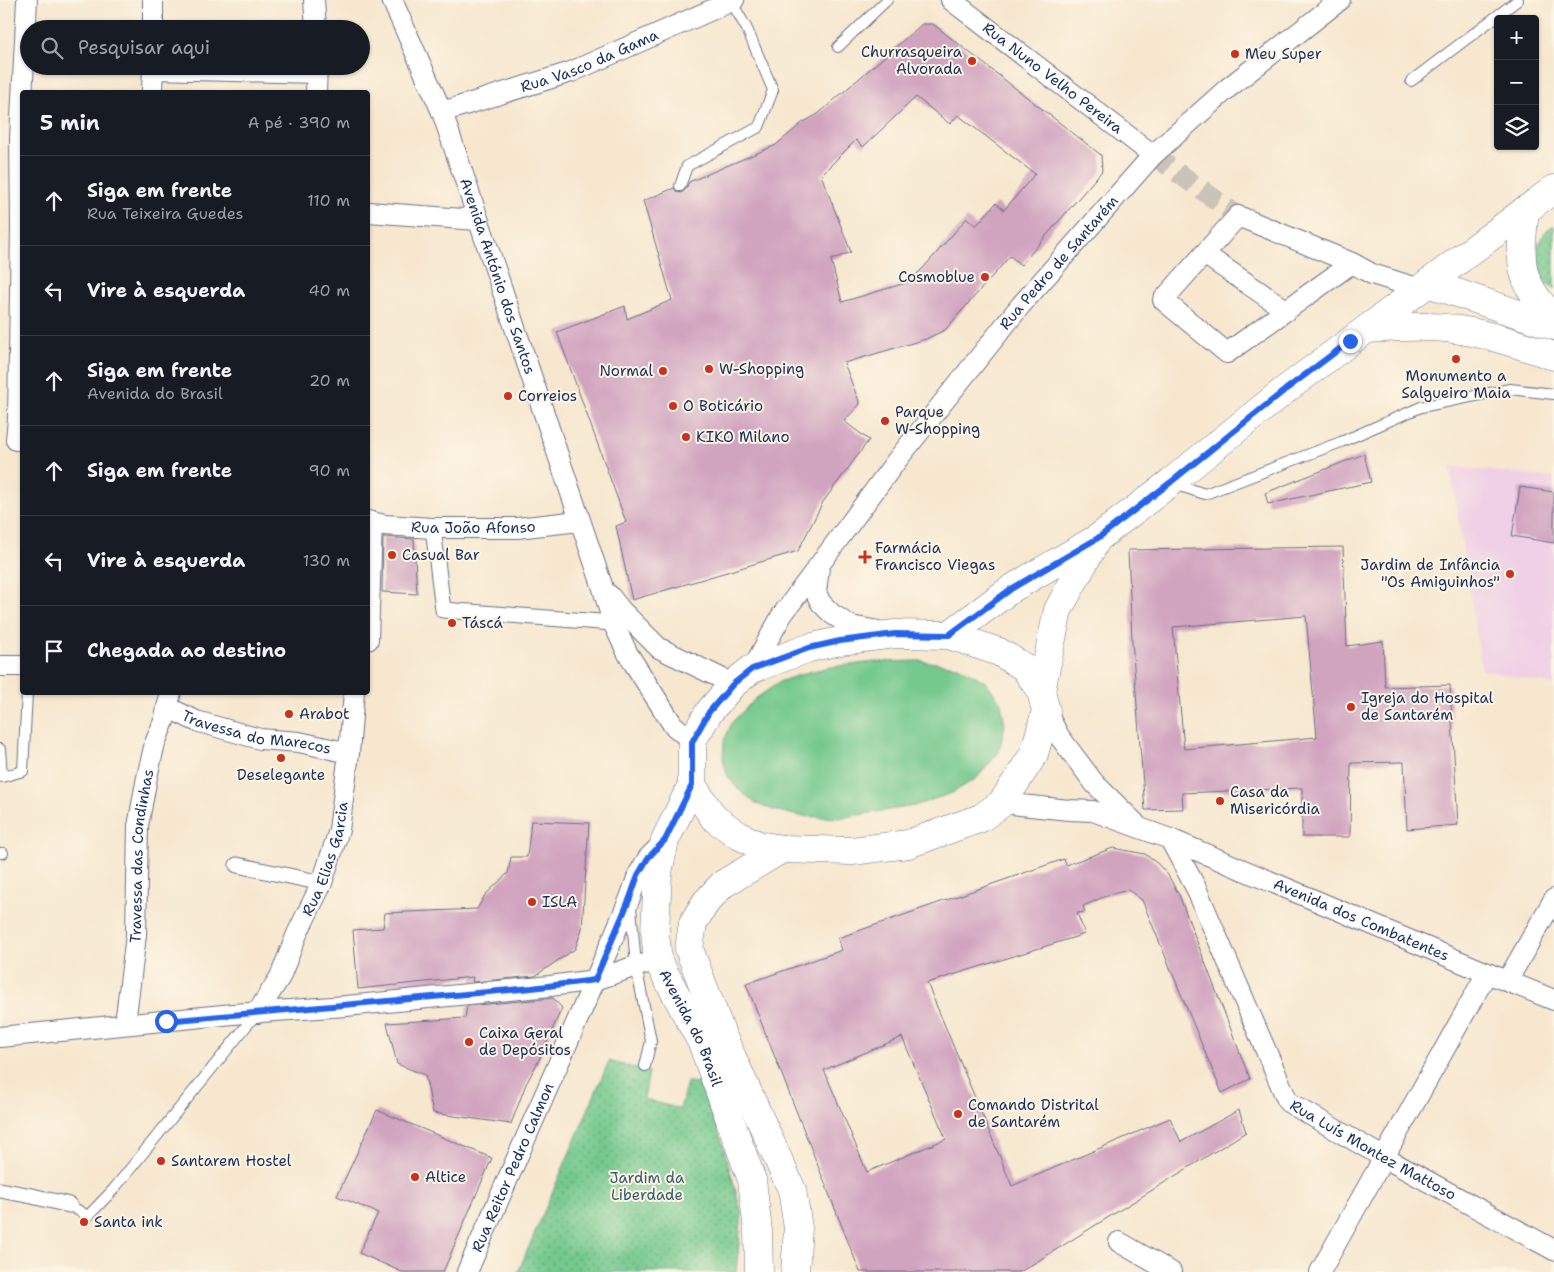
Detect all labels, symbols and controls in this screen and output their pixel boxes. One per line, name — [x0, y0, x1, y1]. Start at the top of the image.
map controls — [1494, 15, 1539, 150]
button: + — [1494, 15, 1539, 60]
street label: Rua Nuno Velho Pereira — [978, 18, 1127, 139]
search box — [20, 20, 370, 75]
street label: Rua Vasco da Gama — [518, 24, 662, 97]
icon: search — [38, 34, 66, 62]
text: Pesquisar aqui — [78, 35, 210, 60]
place label: Churrasqueira Alvorada — [861, 42, 963, 79]
place label: Meu Super — [1245, 44, 1322, 64]
marker: Meu Super — [1229, 48, 1241, 60]
marker: Churrasqueira Alvorada — [966, 55, 978, 67]
button: − — [1494, 60, 1539, 105]
button: layers — [1494, 105, 1539, 150]
text: 5 min — [40, 109, 100, 137]
text: A pé · 390 m — [248, 112, 350, 133]
street label: Avenida António dos Santos — [455, 175, 540, 377]
text: Siga em frente — [87, 178, 232, 203]
icon: ahead — [40, 187, 68, 215]
text: 110 m — [307, 190, 350, 211]
street label: Rua Pedro de Santarém — [995, 191, 1123, 334]
text: Rua Teixeira Guedes — [87, 203, 243, 224]
place label: Cosmoblue — [898, 267, 975, 287]
marker: Cosmoblue — [979, 271, 991, 283]
icon: left — [40, 277, 68, 305]
text: Vire à esquerda — [87, 278, 245, 303]
text: 40 m — [308, 280, 350, 301]
route end — [1339, 330, 1362, 353]
marker: Monumento a Salgueiro Maia — [1450, 353, 1462, 365]
text: Siga em frente — [87, 358, 232, 383]
place label: W-Shopping — [719, 359, 804, 379]
place label: Normal — [600, 361, 653, 381]
marker: W-Shopping — [703, 363, 715, 375]
marker: Normal — [657, 365, 669, 377]
place label: Monumento a Salgueiro Maia — [1401, 366, 1511, 403]
icon: ahead — [40, 367, 68, 395]
text: 20 m — [309, 370, 350, 391]
text: Avenida do Brasil — [87, 383, 223, 404]
place label: Correios — [518, 386, 577, 406]
marker: Correios — [502, 390, 514, 402]
place label: O Boticário — [683, 396, 763, 416]
marker: O Boticário — [667, 400, 679, 412]
place label: Parque W-Shopping — [895, 402, 980, 439]
marker: Parque W-Shopping — [879, 415, 891, 427]
place label: KIKO Milano — [696, 427, 789, 447]
marker: KIKO Milano — [680, 431, 692, 443]
icon: ahead — [40, 457, 68, 485]
text: Siga em frente — [87, 458, 232, 483]
text: 90 m — [309, 460, 350, 481]
street label: Rua João Afonso — [411, 516, 537, 538]
place label: Farmácia Francisco Viegas — [875, 538, 995, 575]
place label: Casual Bar — [402, 545, 480, 565]
icon: left — [40, 547, 68, 575]
text: Vire à esquerda — [87, 548, 245, 573]
marker: Casual Bar — [386, 549, 398, 561]
text: 130 m — [303, 550, 350, 571]
marker: Farmácia Francisco Viegas — [859, 551, 871, 563]
place label: Jardim de Infância "Os Amiguinhos" — [1360, 555, 1501, 592]
marker: Jardim de Infância "Os Amiguinhos" — [1504, 568, 1516, 580]
place label: Táscá — [462, 613, 503, 633]
marker: Táscá — [446, 617, 458, 629]
icon: arrive — [40, 637, 68, 665]
text: Chegada ao destino — [87, 638, 286, 663]
place label: Igreja do Hospital de Santarém — [1361, 688, 1494, 725]
marker: Igreja do Hospital de Santarém — [1345, 701, 1357, 713]
place label: Arabot — [299, 704, 350, 724]
street label: Travessa do Marecos — [178, 706, 333, 759]
marker: Arabot — [283, 708, 295, 720]
marker: Deselegante — [275, 752, 287, 764]
place label: Deselegante — [237, 765, 325, 785]
street label: Travessa das Condinhas — [125, 767, 159, 944]
place label: Casa da Misericórdia — [1230, 782, 1320, 819]
marker: Casa da Misericórdia — [1214, 795, 1226, 807]
street label: Rua Elias Garcia — [297, 800, 353, 919]
street label: Avenida dos Combatentes — [1270, 874, 1452, 966]
place label: ISLA — [542, 892, 577, 912]
marker: ISLA — [526, 896, 538, 908]
street label: Avenida do Brasil — [654, 966, 727, 1090]
route start — [155, 1010, 178, 1033]
place label: Caixa Geral de Depósitos — [479, 1023, 571, 1060]
marker: Caixa Geral de Depósitos — [463, 1036, 475, 1048]
street label: Rua Reitor Pedro Calmon — [467, 1080, 559, 1255]
place label: Comando Distrital de Santarém — [968, 1095, 1099, 1132]
street label: Rua Luís Montez Mattoso — [1286, 1095, 1460, 1205]
marker: Comando Distrital de Santarém — [952, 1108, 964, 1120]
place label: Santarem Hostel — [171, 1151, 292, 1171]
marker: Santarem Hostel — [155, 1155, 167, 1167]
place label: Altice — [425, 1167, 466, 1187]
park label: Jardim da Liberdade — [610, 1168, 685, 1205]
marker: Altice — [409, 1171, 421, 1183]
place label: Santa ink — [94, 1212, 163, 1232]
marker: Santa ink — [78, 1216, 90, 1228]

